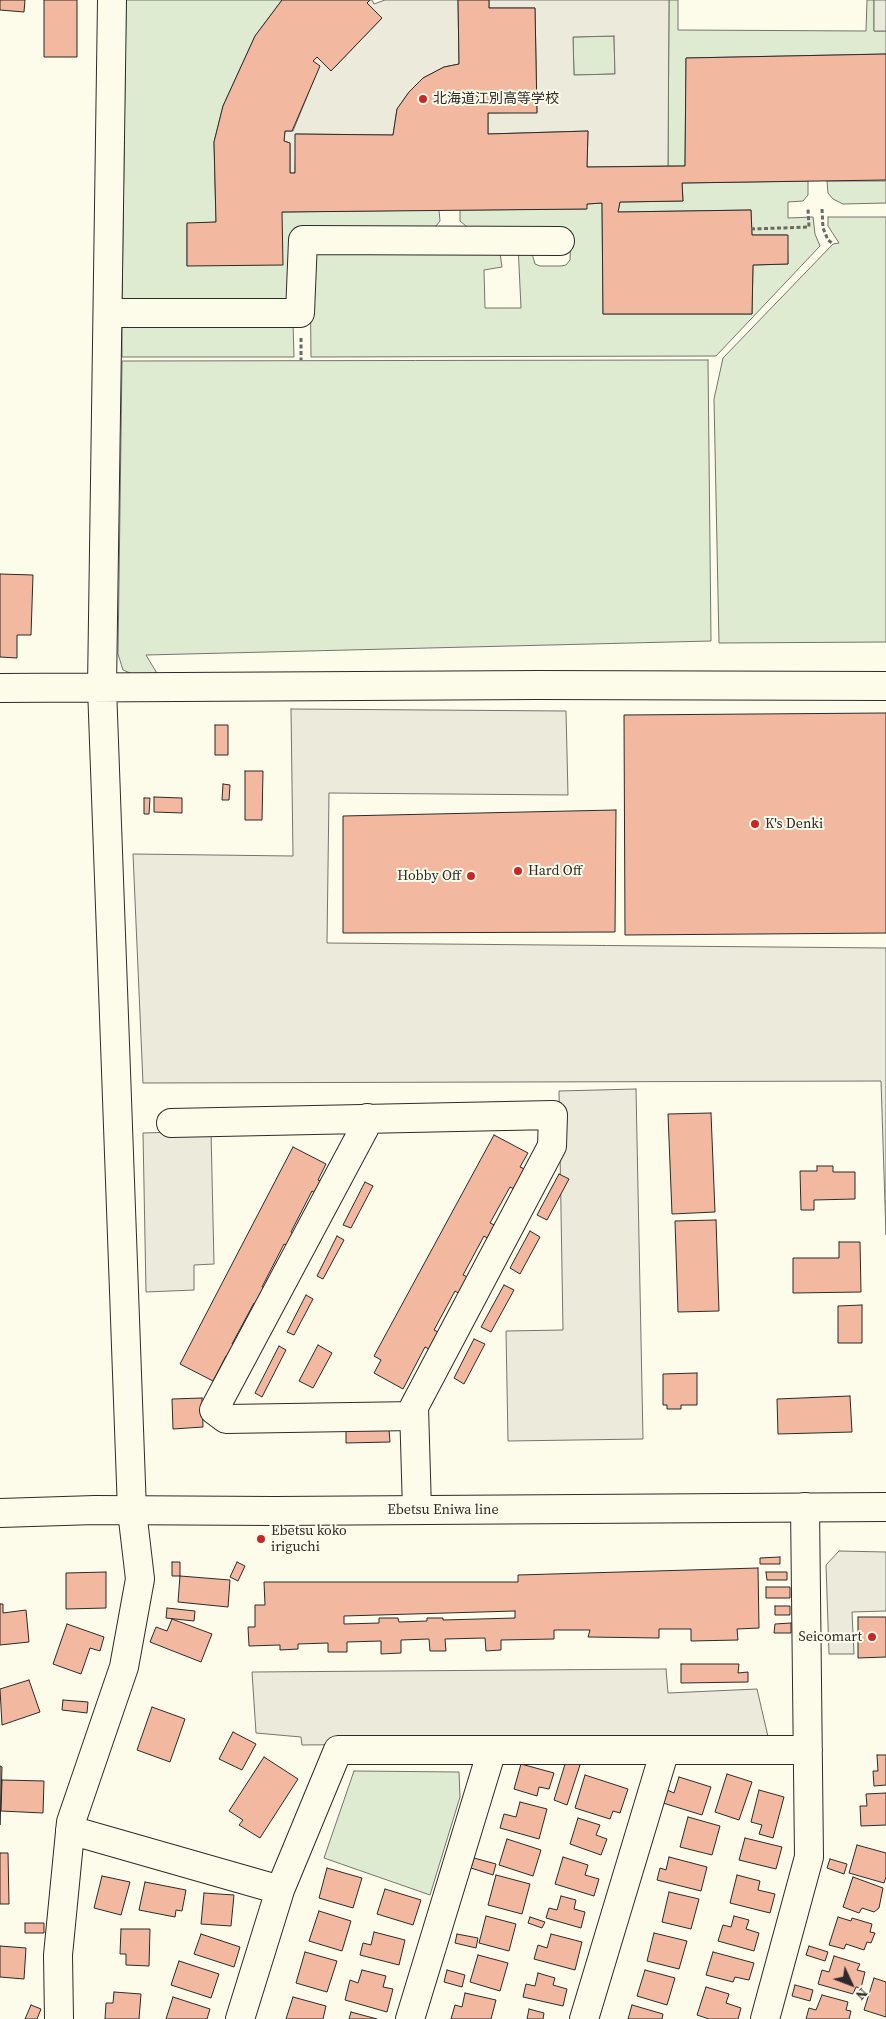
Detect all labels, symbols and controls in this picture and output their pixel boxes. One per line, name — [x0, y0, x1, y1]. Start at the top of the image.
place label: 北海道江別高等学校 — [433, 91, 559, 107]
marker: 北海道江別高等学校 — [417, 93, 429, 105]
place label: K's Denki — [765, 816, 823, 832]
marker: K's Denki — [749, 818, 761, 830]
place label: Hard Off — [528, 863, 582, 879]
marker: Hard Off — [512, 865, 524, 877]
place label: Hobby Off — [397, 868, 461, 884]
marker: Hobby Off — [465, 870, 477, 882]
street label: Ebetsu Eniwa line — [387, 1502, 499, 1518]
place label: Ebetsu koko iriguchi — [271, 1523, 347, 1555]
marker: Ebetsu koko iriguchi — [255, 1533, 267, 1545]
place label: Seicomart — [799, 1629, 862, 1645]
marker: Seicomart — [866, 1631, 878, 1643]
north arrow — [826, 1959, 876, 2009]
text: N — [851, 1984, 873, 2005]

